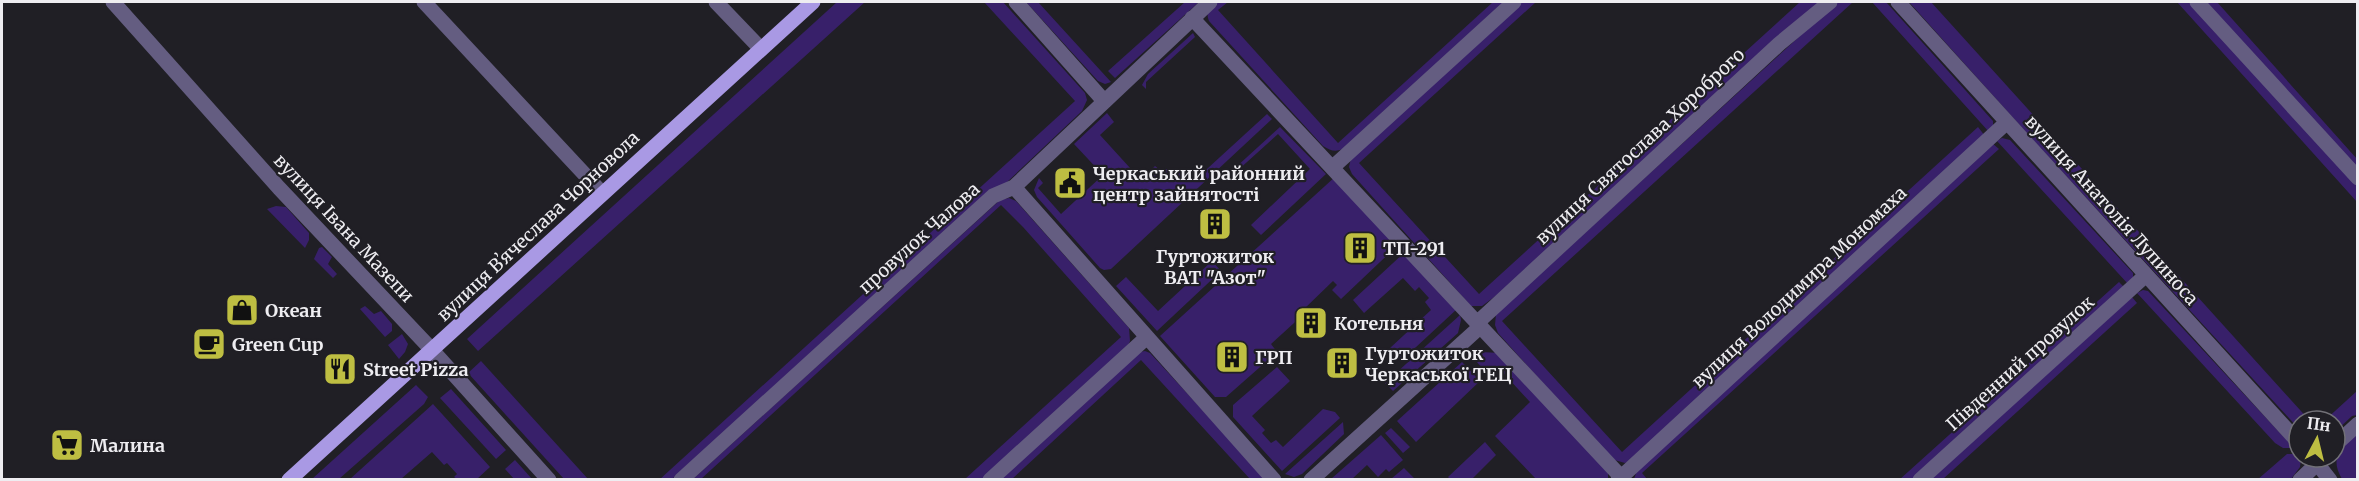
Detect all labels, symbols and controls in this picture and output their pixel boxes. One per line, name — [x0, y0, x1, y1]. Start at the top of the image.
street label: вулиця Святослава Хороброго — [1531, 43, 1749, 249]
street label: вулиця Анатолія Лупиноса — [2021, 110, 2204, 310]
street label: вулиця Вʼячеслава Чорновола — [432, 126, 644, 326]
street label: вулиця Івана Мазепи — [269, 149, 419, 307]
place label: Черкаський районний центр зайнятості — [1093, 162, 1305, 206]
public building icon: Черкаський районний центр зайнятості — [1052, 165, 1088, 201]
street label: провулок Чалова — [854, 177, 985, 298]
street label: вулиця Володимира Мономаха — [1687, 181, 1911, 393]
building icon: Гуртожиток ВАТ "Азот" — [1197, 206, 1233, 242]
building icon: ТП-291 — [1342, 230, 1378, 266]
place label: ТП-291 — [1383, 237, 1446, 260]
place label: Гуртожиток ВАТ "Азот" — [1156, 245, 1274, 289]
street label: Південний провулок — [1941, 290, 2099, 436]
shop icon: Океан — [224, 292, 260, 328]
place label: Океан — [265, 299, 322, 322]
building icon: Котельня — [1293, 305, 1329, 341]
place label: Котельня — [1334, 312, 1423, 335]
cafe icon: Green Cup — [191, 326, 227, 362]
place label: Green Cup — [232, 333, 323, 356]
building icon: ГРП — [1214, 339, 1250, 375]
place label: Гуртожиток Черкаської ТЕЦ — [1365, 342, 1512, 386]
building icon: Гуртожиток Черкаської ТЕЦ — [1324, 345, 1360, 381]
place label: ГРП — [1255, 346, 1293, 369]
restaurant icon: Street Pizza — [322, 351, 358, 387]
place label: Street Pizza — [363, 358, 469, 381]
north arrow — [2287, 409, 2347, 469]
text: Пн — [2306, 413, 2332, 436]
supermarket icon: Малина — [49, 427, 85, 463]
place label: Малина — [90, 434, 165, 457]

